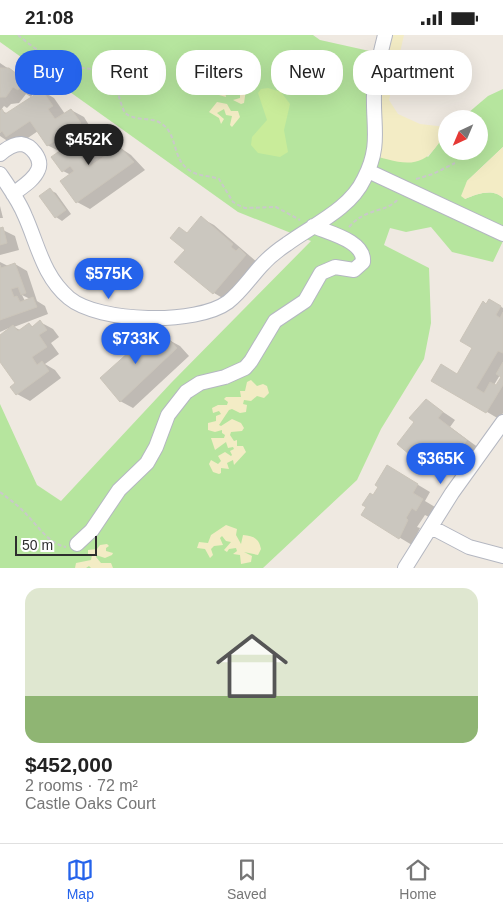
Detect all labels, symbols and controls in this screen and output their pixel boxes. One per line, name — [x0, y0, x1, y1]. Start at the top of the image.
text: 21:08 — [25, 7, 74, 28]
chip: Buy — [15, 50, 82, 95]
chip: Rent — [92, 50, 166, 95]
chip: Filters — [176, 50, 261, 95]
chip: New — [271, 50, 343, 95]
chip: Apartment — [353, 50, 472, 95]
north arrow — [438, 110, 488, 160]
map controls — [438, 110, 488, 160]
pin: $452K — [54, 123, 124, 166]
text: $452K — [65, 131, 113, 148]
pin: $575K — [74, 257, 144, 300]
text: $575K — [85, 265, 133, 282]
pin: $733K — [101, 323, 171, 365]
text: $733K — [112, 330, 160, 347]
pin: $365K — [406, 443, 476, 485]
text: $365K — [417, 450, 465, 467]
scale bar — [15, 533, 98, 556]
text: 50 m — [22, 537, 53, 553]
icon: home — [207, 621, 297, 711]
text: $452,000 — [25, 753, 113, 776]
text: 2 rooms · 72 m² — [25, 777, 138, 794]
text: Castle Oaks Court — [25, 795, 156, 812]
tab: Map — [66, 856, 94, 902]
tab: Saved — [227, 856, 267, 902]
tab: Home — [399, 856, 437, 902]

